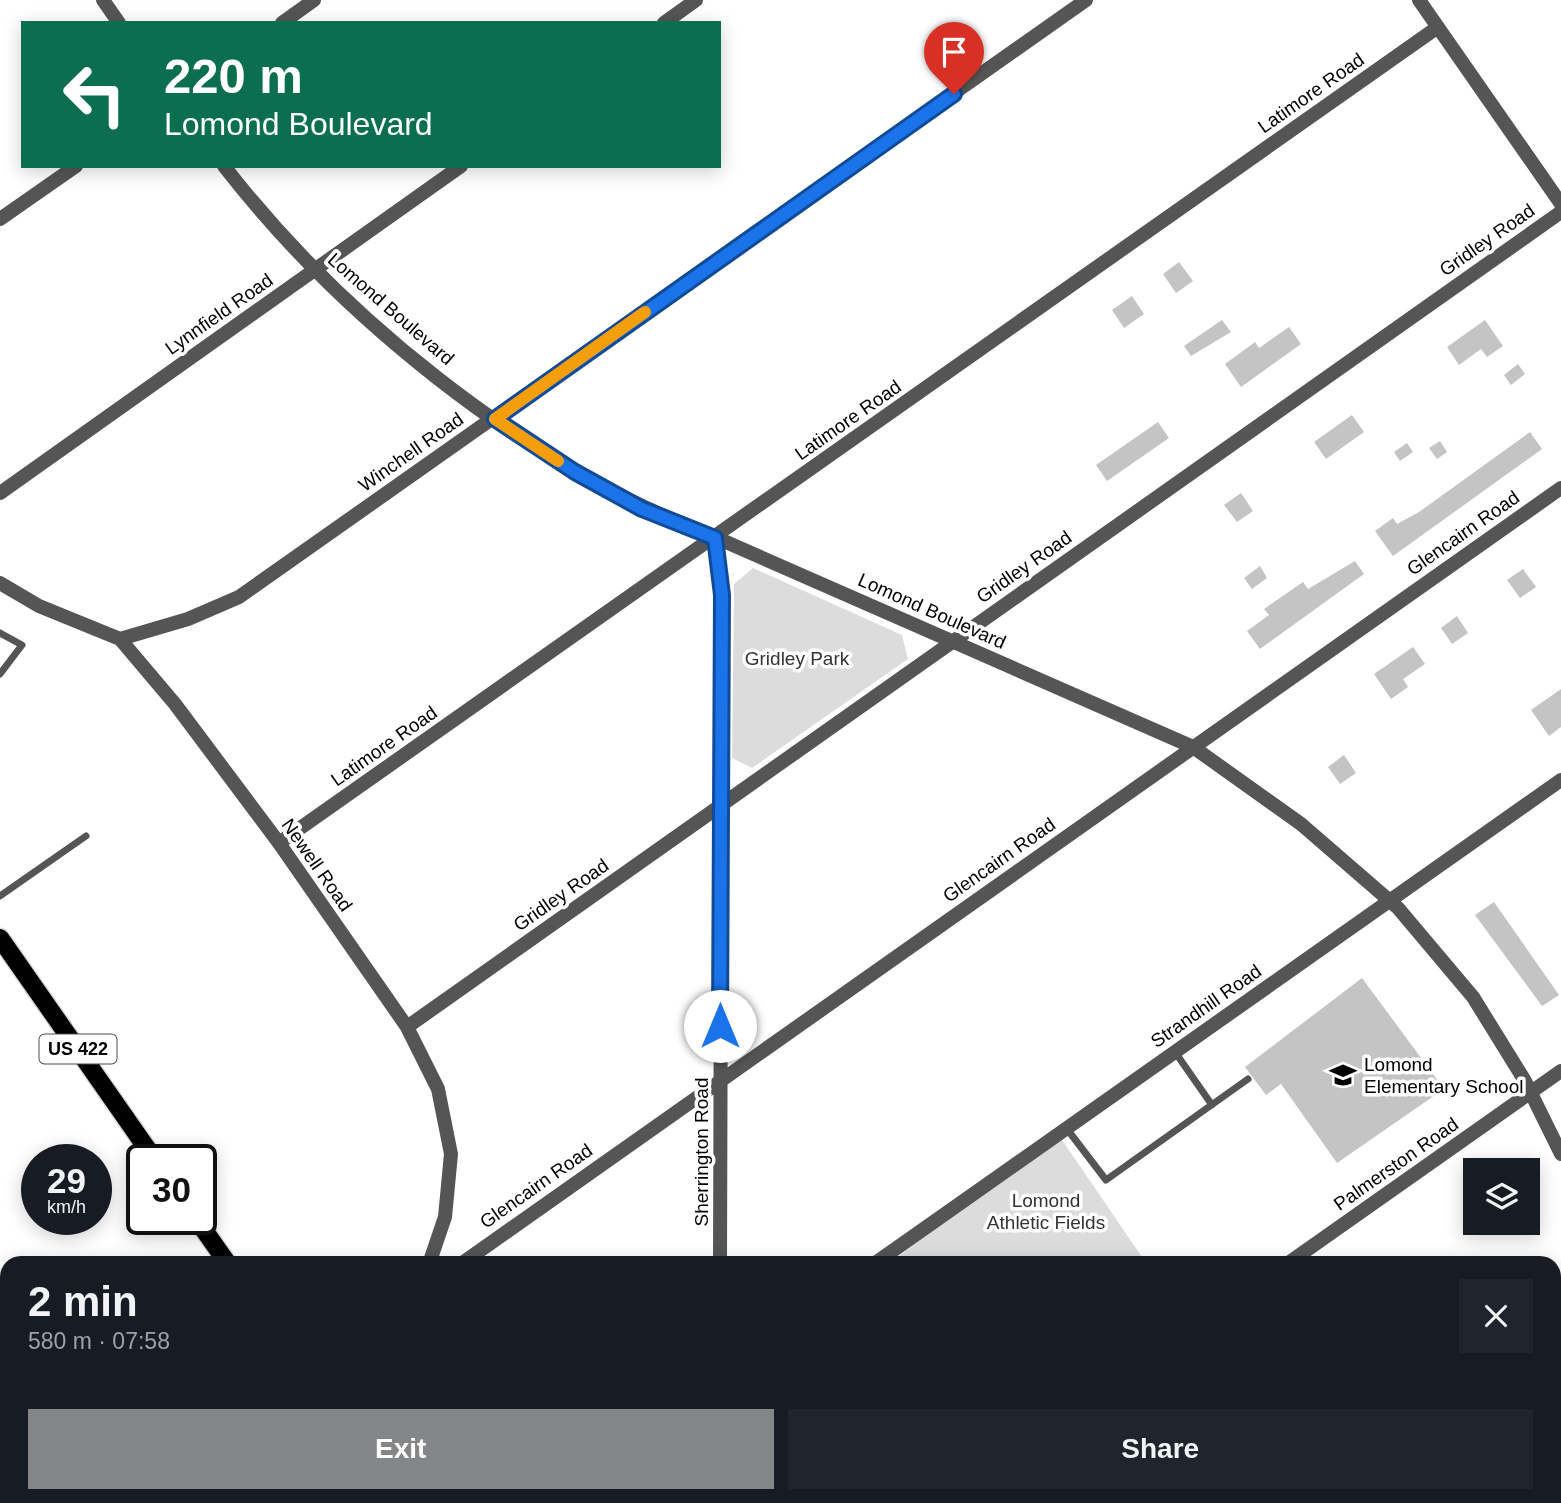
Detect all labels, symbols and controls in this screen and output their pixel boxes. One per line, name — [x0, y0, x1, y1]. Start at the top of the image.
pin — [924, 22, 984, 94]
icon: arrive — [935, 33, 973, 71]
icon: left — [49, 49, 140, 140]
text: 220 m — [164, 49, 303, 103]
street label: Latimore Road — [1254, 49, 1368, 137]
text: Lomond Boulevard — [164, 106, 433, 142]
street label: Gridley Road — [1436, 200, 1538, 280]
street label: Lomond Boulevard — [324, 249, 458, 369]
street label: Lynnfield Road — [161, 269, 277, 359]
street label: Latimore Road — [791, 376, 905, 464]
street label: Winchell Road — [355, 408, 467, 496]
street label: Glencairn Road — [1403, 487, 1523, 579]
street label: Gridley Road — [973, 527, 1075, 607]
street label: Lomond Boulevard — [855, 569, 1009, 653]
park label: Gridley Park — [745, 648, 850, 669]
street label: Latimore Road — [327, 702, 441, 790]
street label: Glencairn Road — [939, 814, 1059, 906]
street label: Newell Road — [278, 815, 356, 915]
street label: Gridley Road — [510, 855, 612, 935]
street label: Strandhill Road — [1147, 960, 1265, 1052]
position arrow — [683, 989, 757, 1063]
road number: US 422 — [40, 1034, 116, 1064]
place label: Lomond Elementary School — [1364, 1054, 1523, 1097]
school or university icon: Lomond Elementary School — [1328, 1060, 1358, 1090]
street label: Sherrington Road — [691, 1078, 712, 1226]
street label: Palmerston Road — [1330, 1113, 1462, 1215]
street label: Glencairn Road — [476, 1140, 596, 1232]
speed limit sign: 30 — [126, 1144, 217, 1235]
map controls — [1463, 1158, 1540, 1235]
button: layers — [1463, 1158, 1540, 1235]
text: 29 — [47, 1161, 86, 1200]
park label: Lomond Athletic Fields — [987, 1190, 1105, 1233]
text: km/h — [47, 1197, 86, 1217]
text: 2 min — [28, 1278, 138, 1325]
button: close — [1459, 1279, 1533, 1353]
text: 580 m · 07:58 — [28, 1328, 170, 1354]
button: Exit — [28, 1409, 774, 1489]
button: Share — [788, 1409, 1533, 1489]

